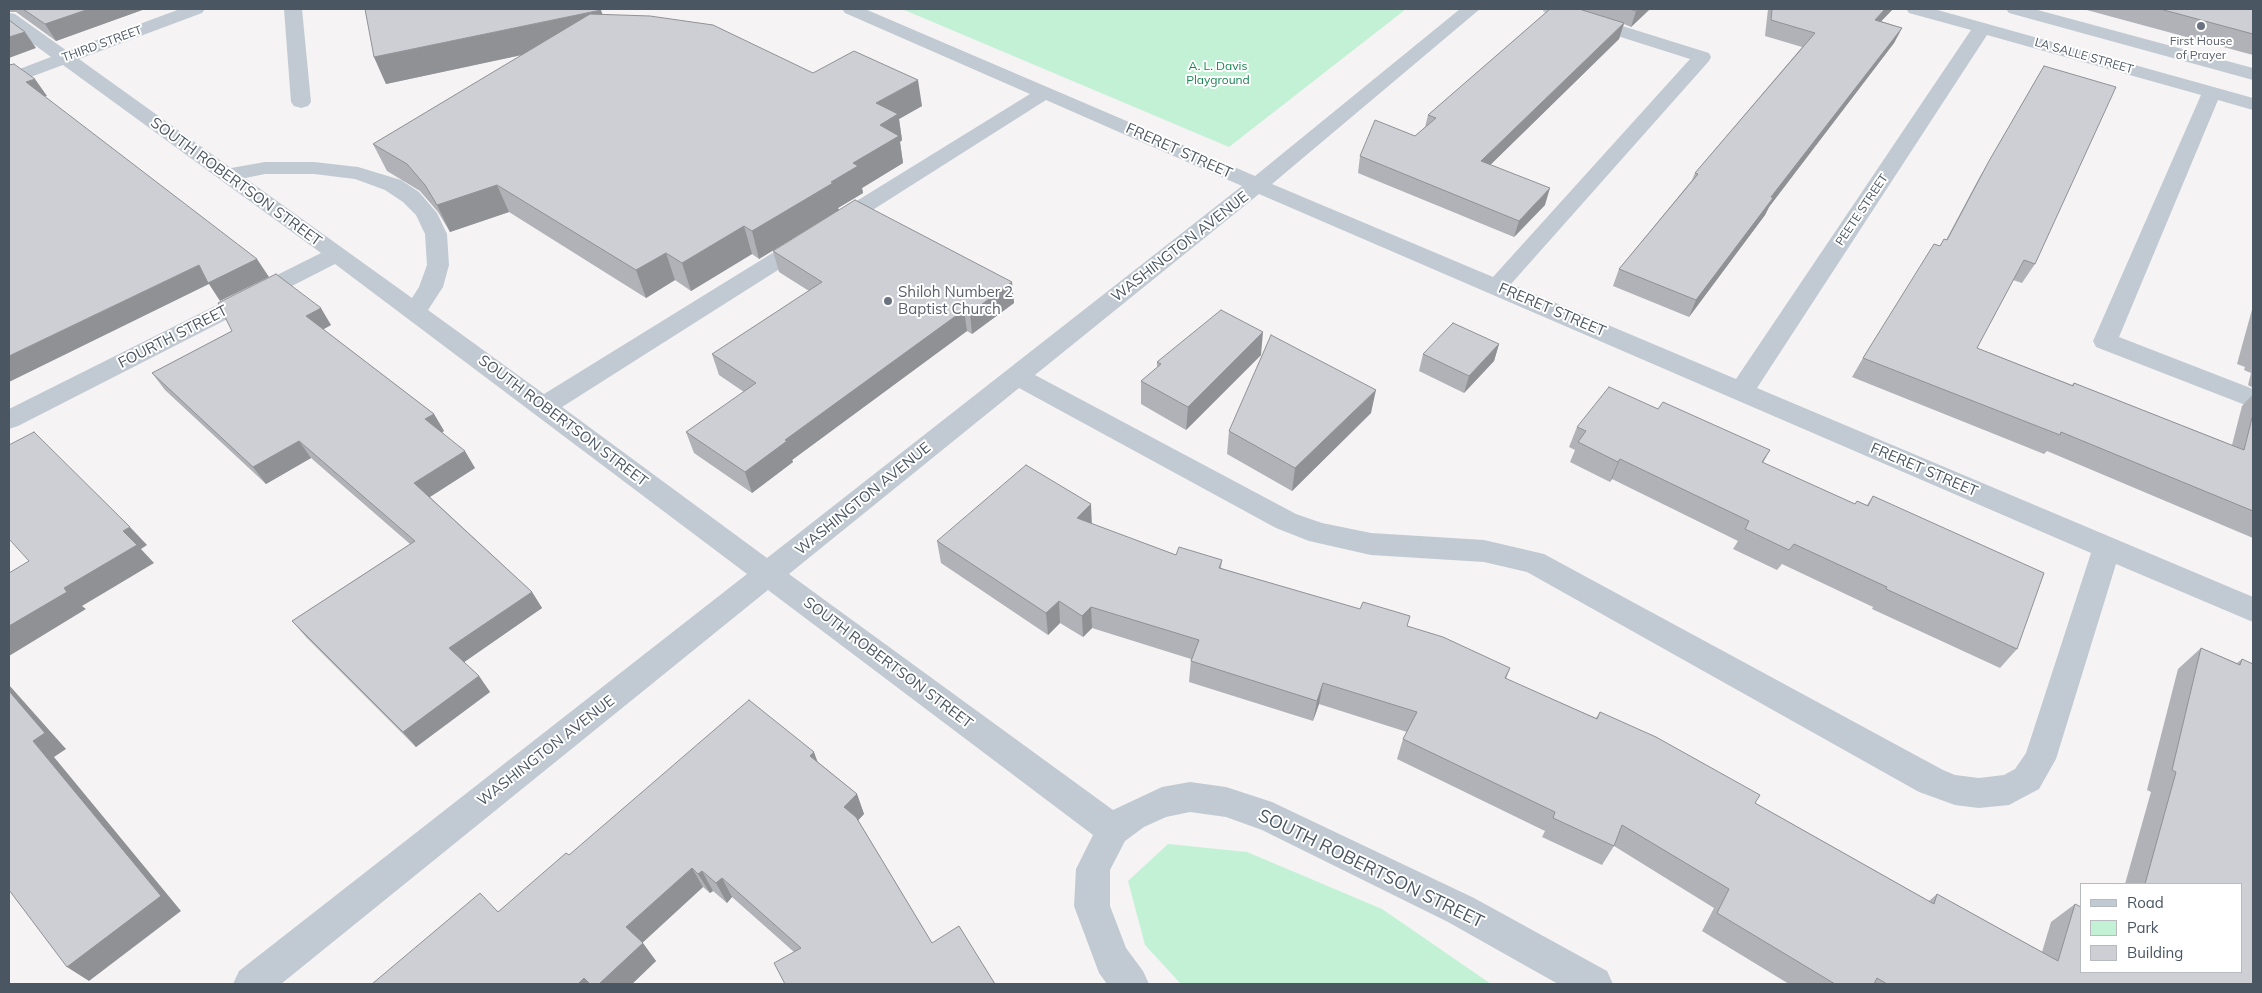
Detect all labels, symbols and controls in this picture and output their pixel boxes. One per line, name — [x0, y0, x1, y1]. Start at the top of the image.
marker: First House of Prayer — [2195, 20, 2207, 32]
street label: THIRD STREET — [60, 23, 144, 65]
place label: First House of Prayer — [2170, 34, 2232, 62]
street label: LA SALLE STREET — [2033, 35, 2135, 77]
park label: A. L. Davis Playground — [1186, 59, 1250, 87]
street label: SOUTH ROBERTSON STREET — [147, 114, 325, 250]
street label: FRERET STREET — [1123, 119, 1235, 183]
street label: PEETE STREET — [1833, 171, 1891, 249]
street label: WASHINGTON AVENUE — [1108, 188, 1252, 306]
street label: FRERET STREET — [1496, 279, 1608, 341]
place label: Shiloh Number 2 Baptist Church — [898, 283, 1013, 318]
marker: Shiloh Number 2 Baptist Church — [882, 295, 894, 307]
street label: FOURTH STREET — [115, 302, 231, 372]
street label: SOUTH ROBERTSON STREET — [475, 351, 651, 491]
street label: WASHINGTON AVENUE — [792, 439, 934, 559]
street label: FRERET STREET — [1868, 439, 1980, 501]
street label: SOUTH ROBERTSON STREET — [800, 593, 976, 733]
street label: WASHINGTON AVENUE — [474, 692, 618, 810]
street label: SOUTH ROBERTSON STREET — [1255, 805, 1487, 933]
legend — [2080, 883, 2242, 973]
text: Road — [2127, 893, 2164, 912]
text: Park — [2127, 918, 2159, 937]
text: Building — [2127, 943, 2183, 962]

